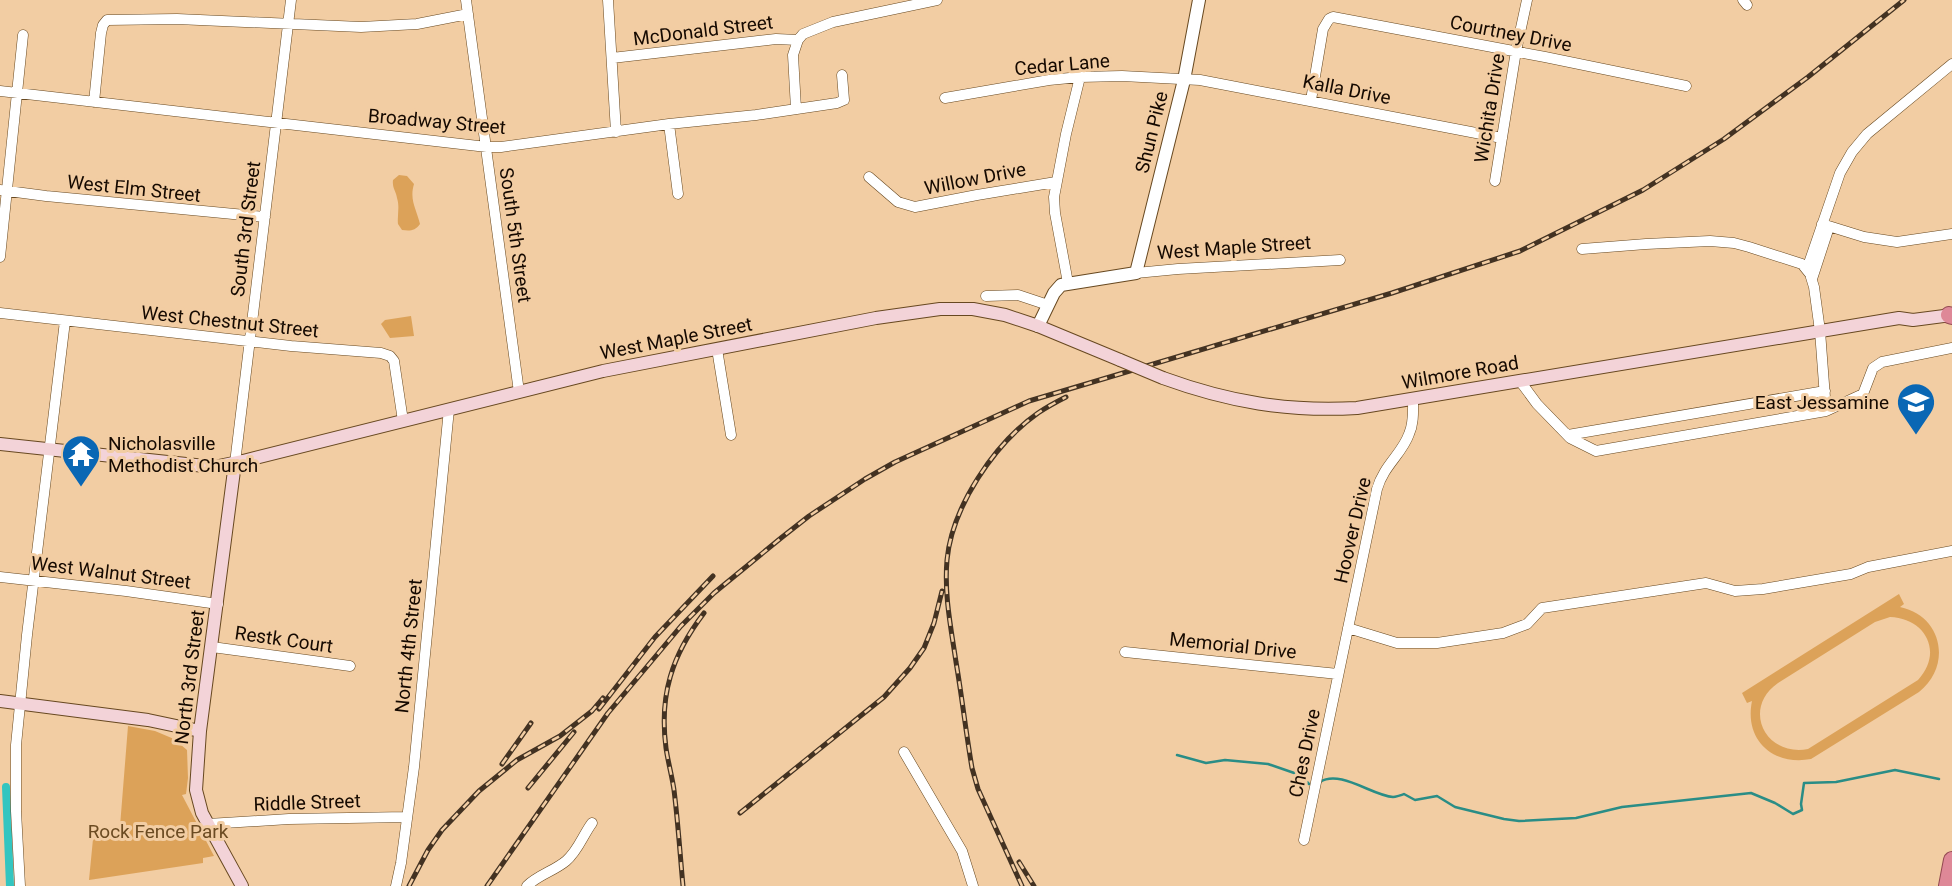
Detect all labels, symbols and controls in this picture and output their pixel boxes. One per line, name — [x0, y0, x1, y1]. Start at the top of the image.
street label: McDonald Street — [632, 10, 774, 50]
street label: Courtney Drive — [1448, 10, 1574, 57]
street label: Cedar Lane — [1013, 49, 1111, 80]
street label: Wichita Drive — [1469, 52, 1509, 164]
street label: Kalla Drive — [1301, 70, 1393, 109]
street label: Shun Pike — [1130, 89, 1173, 175]
street label: Broadway Street — [367, 104, 507, 139]
street label: Willow Drive — [922, 157, 1028, 200]
street label: South 3rd Street — [226, 160, 265, 298]
street label: South 5th Street — [495, 166, 536, 304]
street label: West Elm Street — [66, 170, 202, 207]
street label: West Maple Street — [1156, 231, 1312, 264]
street label: West Chestnut Street — [140, 301, 320, 342]
street label: West Maple Street — [598, 312, 754, 365]
street label: Wilmore Road — [1400, 351, 1520, 394]
school or university icon: East Jessamine — [1895, 381, 1937, 436]
place label: East Jessamine — [1755, 391, 1889, 414]
place label: Nicholasville Methodist Church — [108, 432, 258, 477]
temple icon: Nicholasville Methodist Church — [60, 433, 102, 488]
street label: Hoover Drive — [1329, 475, 1376, 585]
street label: West Walnut Street — [30, 551, 192, 594]
street label: North 4th Street — [390, 578, 427, 714]
street label: North 3rd Street — [170, 609, 209, 746]
street label: Restk Court — [233, 621, 335, 658]
street label: Memorial Drive — [1168, 627, 1298, 664]
street label: Ches Drive — [1284, 707, 1325, 800]
street label: Riddle Street — [253, 789, 361, 816]
park label: Rock Fence Park — [88, 820, 229, 843]

